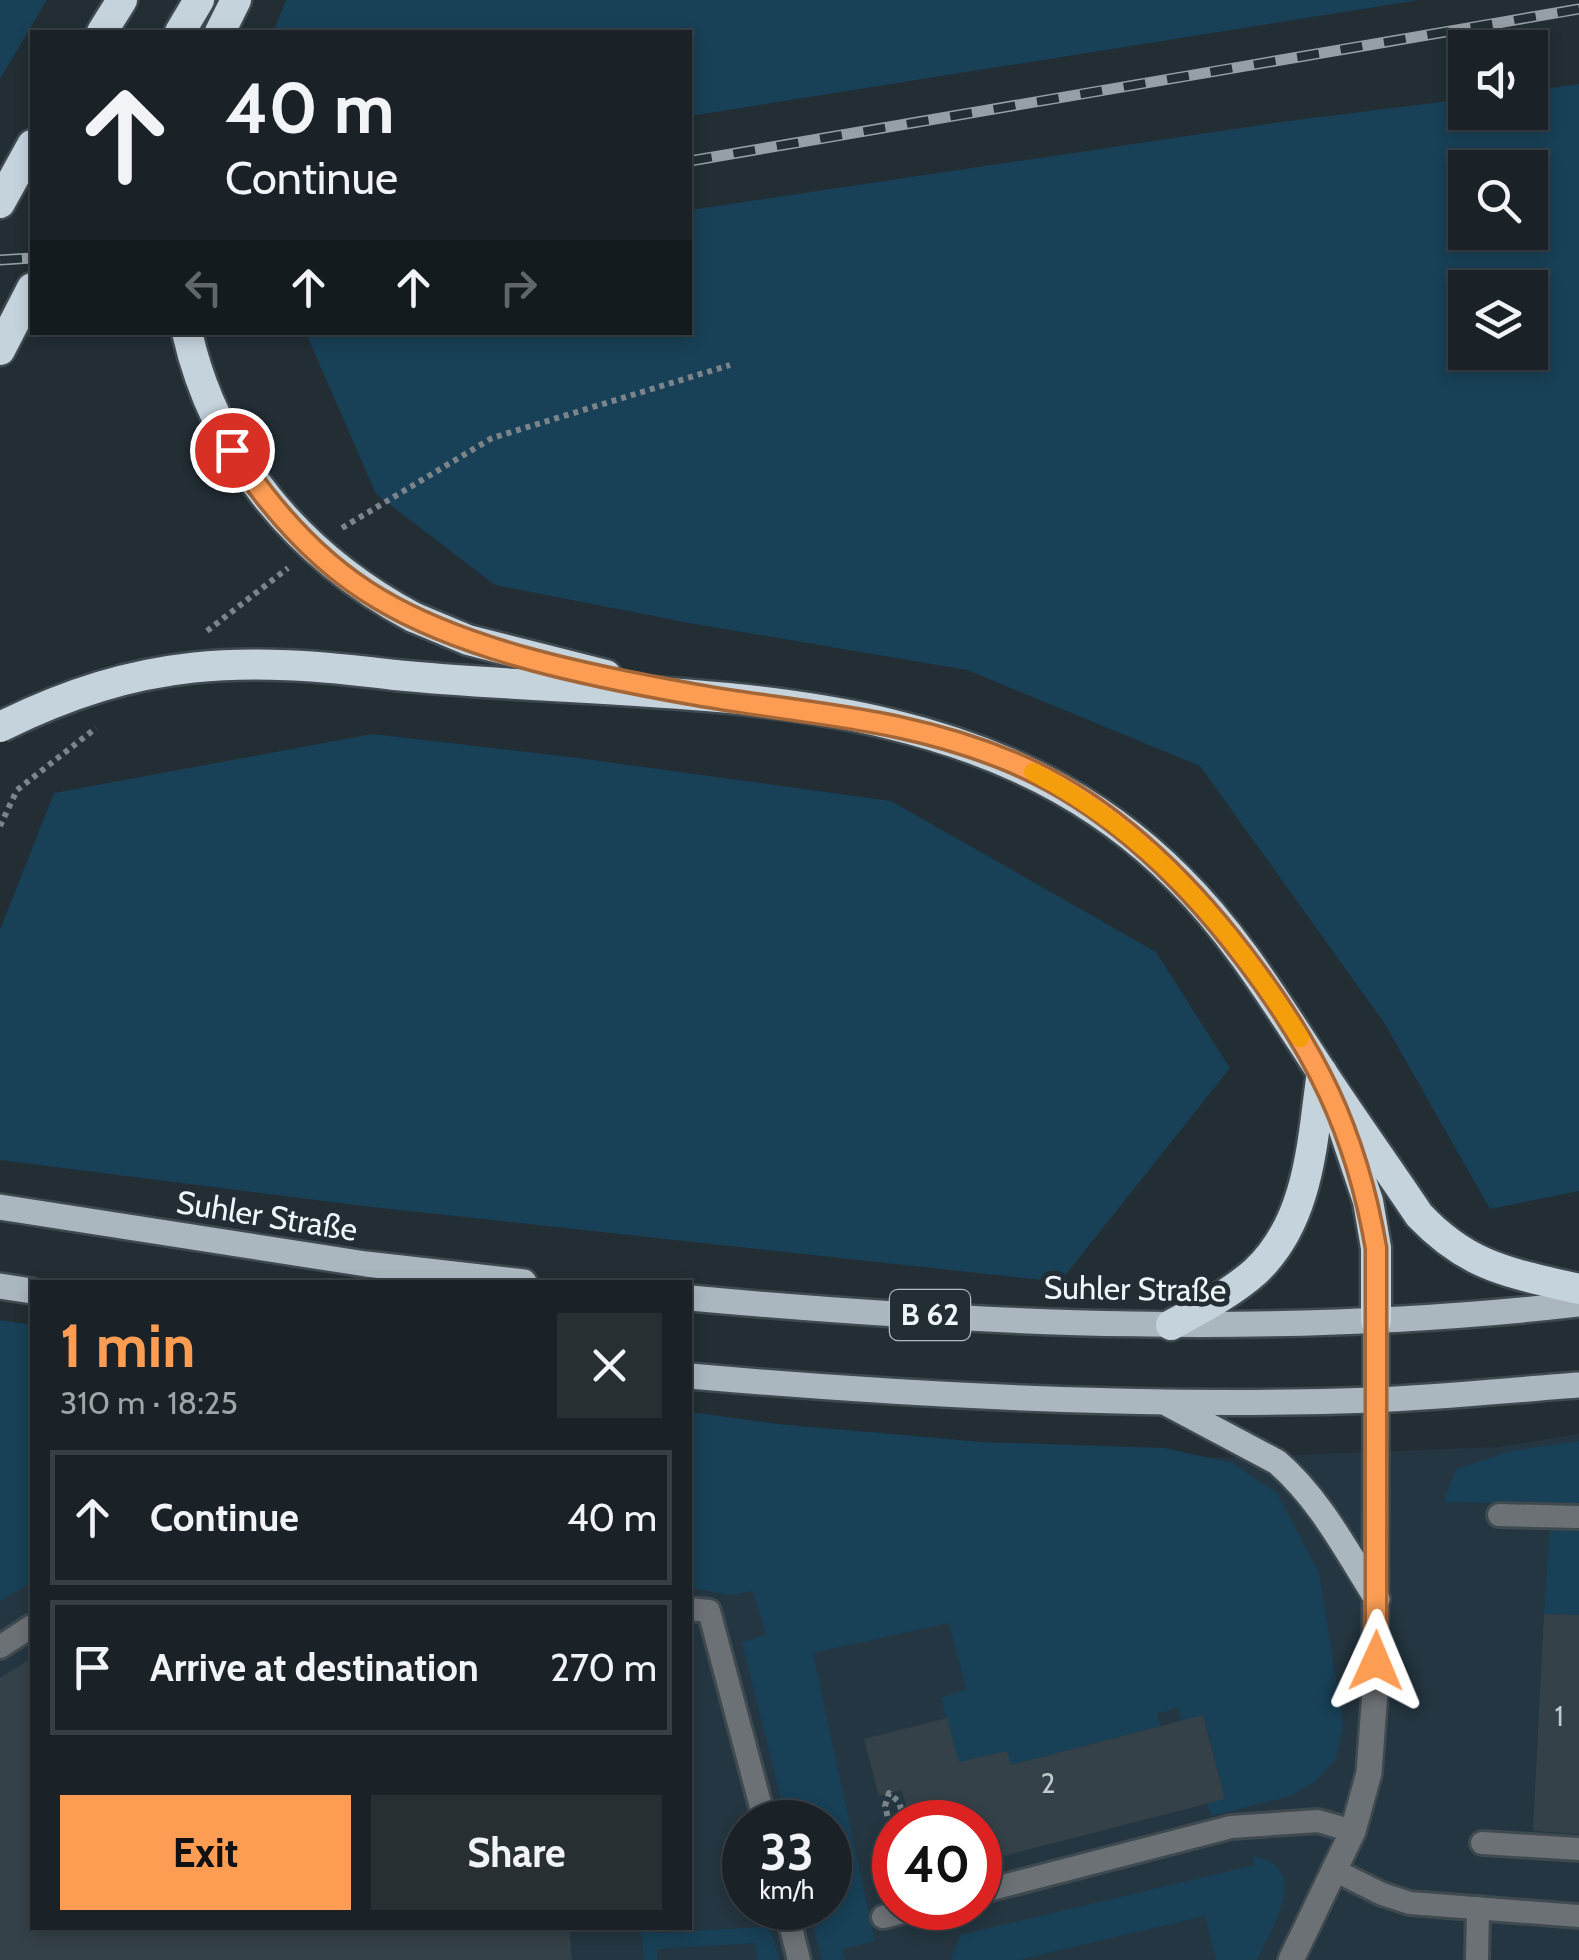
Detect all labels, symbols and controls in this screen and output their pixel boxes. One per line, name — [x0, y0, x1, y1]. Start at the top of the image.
map controls — [1448, 30, 1548, 370]
button: sound — [1448, 30, 1548, 130]
text: 40 m — [225, 65, 394, 151]
icon: ahead — [60, 70, 190, 200]
button: search — [1448, 150, 1548, 250]
text: Continue — [225, 151, 398, 205]
icon: left — [176, 260, 231, 315]
icon: ahead — [281, 260, 336, 315]
icon: ahead — [386, 260, 441, 315]
icon: right — [491, 260, 546, 315]
button: layers — [1448, 270, 1548, 370]
pin — [190, 408, 275, 493]
icon: arrive — [205, 423, 260, 478]
street label: Suhler Straße — [174, 1182, 360, 1249]
street label: Suhler Straße — [1043, 1267, 1227, 1310]
road number: B 62 — [890, 1290, 970, 1340]
text: 1 min — [60, 1309, 195, 1382]
button: close — [557, 1313, 662, 1418]
text: 310 m · 18:25 — [60, 1383, 238, 1422]
icon: ahead — [65, 1490, 120, 1545]
text: Continue — [150, 1494, 299, 1541]
text: 40 m — [567, 1494, 657, 1541]
position arrow — [1324, 1609, 1428, 1713]
icon: arrive — [65, 1640, 120, 1695]
text: Arrive at destination — [150, 1644, 479, 1691]
text: 270 m — [550, 1644, 657, 1691]
house number: 1 — [1554, 1699, 1564, 1733]
house number: 2 — [1041, 1766, 1055, 1800]
button: Exit — [60, 1795, 351, 1910]
button: Share — [371, 1795, 662, 1910]
speed limit sign: 40 — [872, 1800, 1002, 1930]
text: 33 — [760, 1822, 814, 1883]
text: km/h — [760, 1875, 814, 1905]

